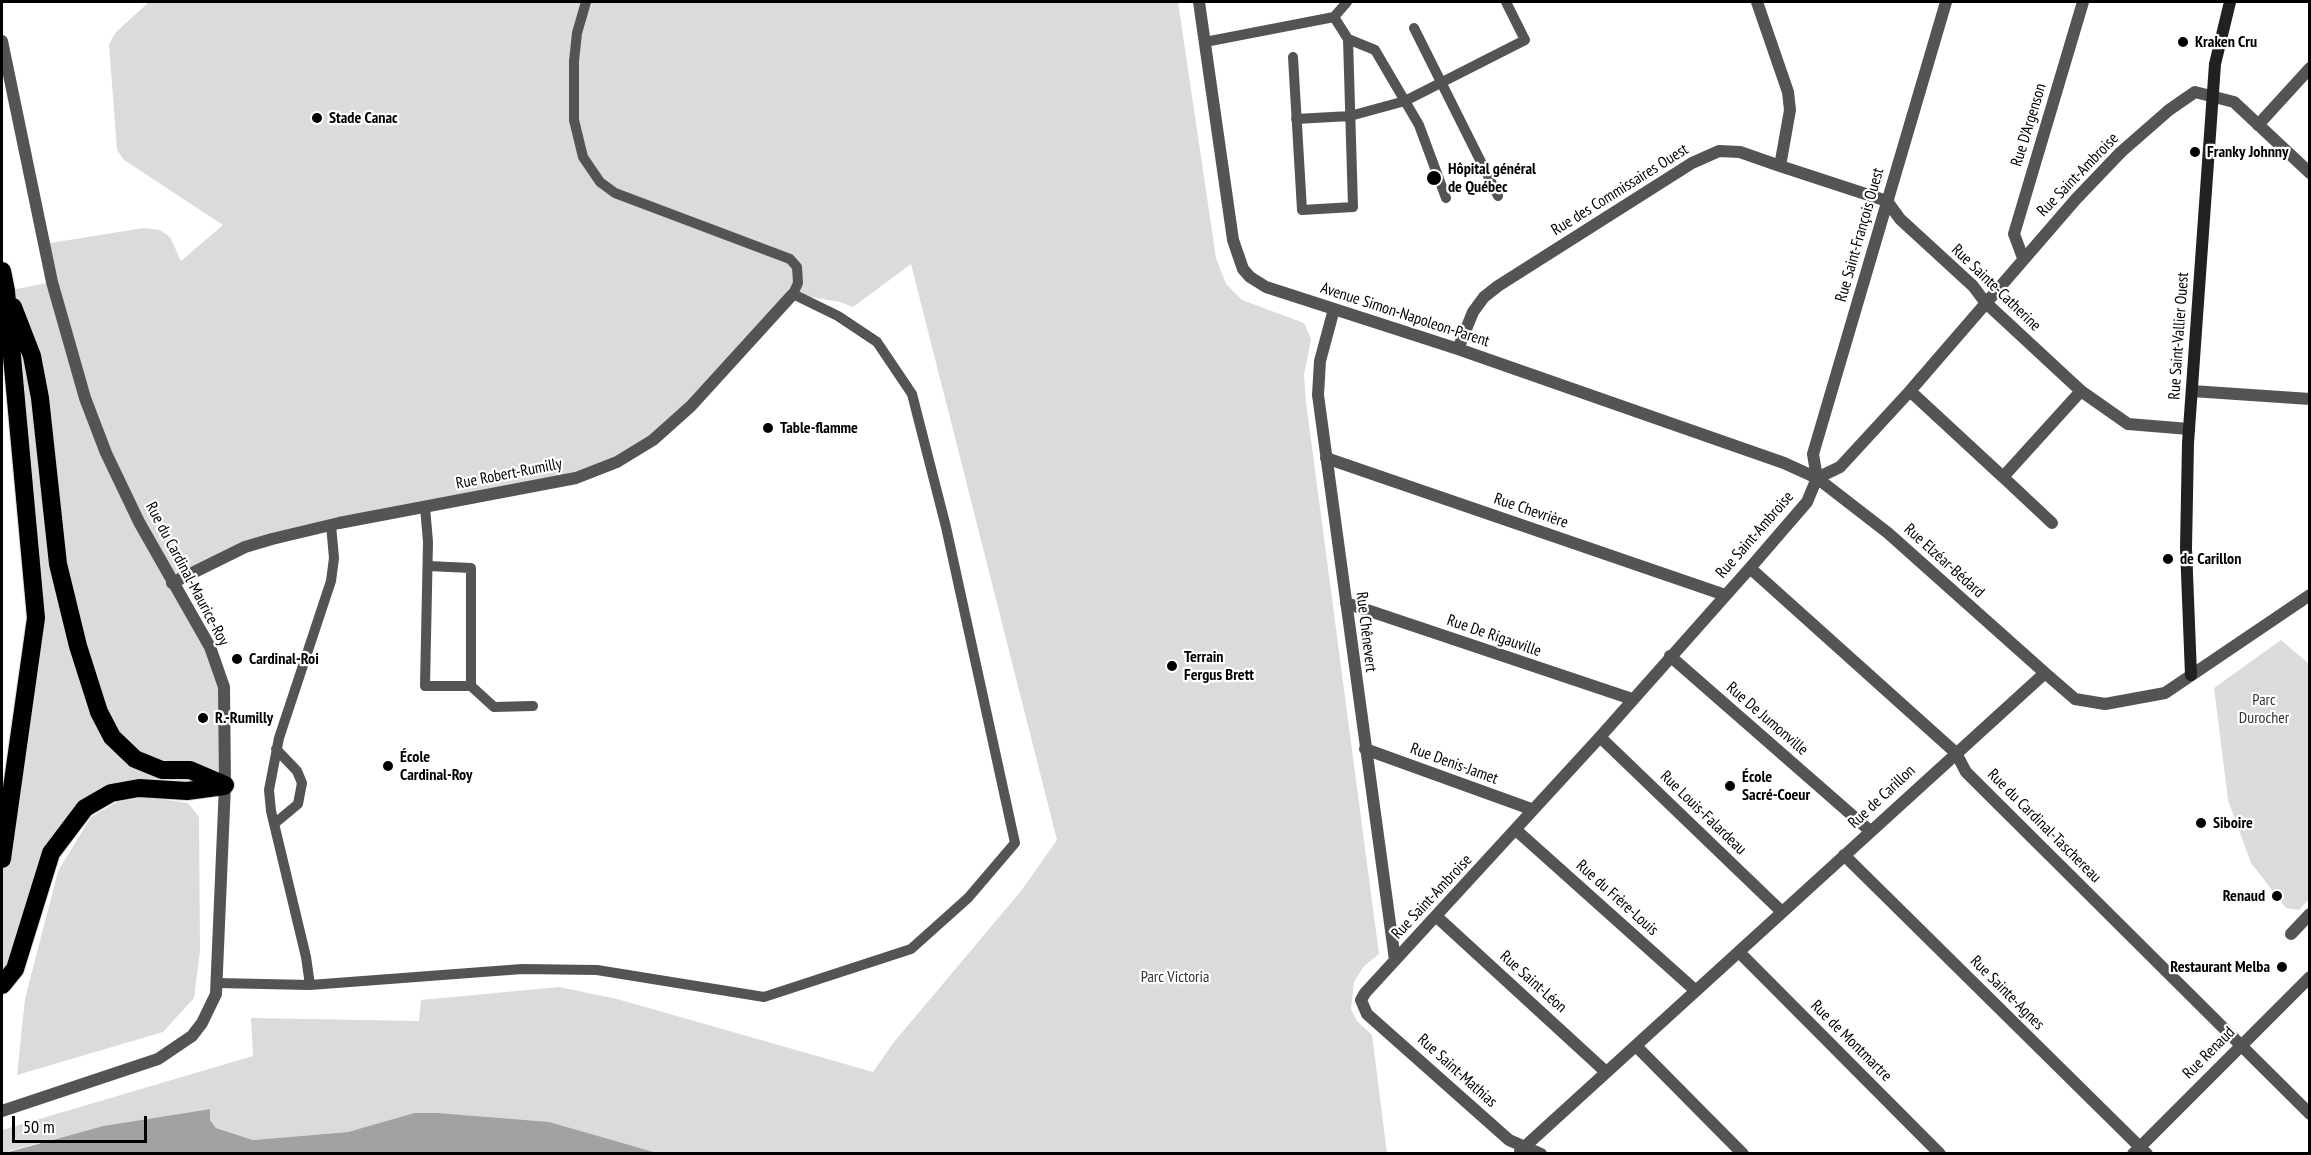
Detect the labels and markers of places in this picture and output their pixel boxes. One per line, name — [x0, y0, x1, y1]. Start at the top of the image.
place label: Kraken Cru — [2195, 32, 2257, 52]
marker: Kraken Cru — [2176, 35, 2190, 49]
place label: Stade Canac — [329, 108, 398, 128]
marker: Stade Canac — [310, 111, 324, 125]
place label: Franky Johnny — [2207, 142, 2288, 162]
marker: Franky Johnny — [2188, 145, 2202, 159]
place label: Hôpital général de Québec — [1448, 159, 1536, 197]
marker: Hôpital général de Québec — [1425, 169, 1443, 187]
place label: Table-flamme — [780, 418, 858, 438]
marker: Table-flamme — [761, 421, 775, 435]
place label: de Carillon — [2180, 549, 2241, 569]
marker: de Carillon — [2161, 552, 2175, 566]
place label: Terrain Fergus Brett — [1184, 647, 1254, 685]
place label: Cardinal-Roi — [249, 649, 319, 669]
marker: Cardinal-Roi — [230, 652, 244, 666]
marker: Terrain Fergus Brett — [1165, 659, 1179, 673]
place label: R.-Rumilly — [215, 708, 273, 728]
marker: R.-Rumilly — [196, 711, 210, 725]
place label: École Cardinal-Roy — [400, 747, 472, 785]
marker: École Cardinal-Roy — [381, 759, 395, 773]
place label: École Sacré-Coeur — [1742, 767, 1810, 805]
marker: École Sacré-Coeur — [1723, 779, 1737, 793]
place label: Siboire — [2213, 813, 2253, 833]
marker: Siboire — [2194, 816, 2208, 830]
place label: Renaud — [2223, 886, 2265, 906]
marker: Renaud — [2270, 889, 2284, 903]
place label: Restaurant Melba — [2170, 957, 2270, 977]
marker: Restaurant Melba — [2275, 960, 2289, 974]

